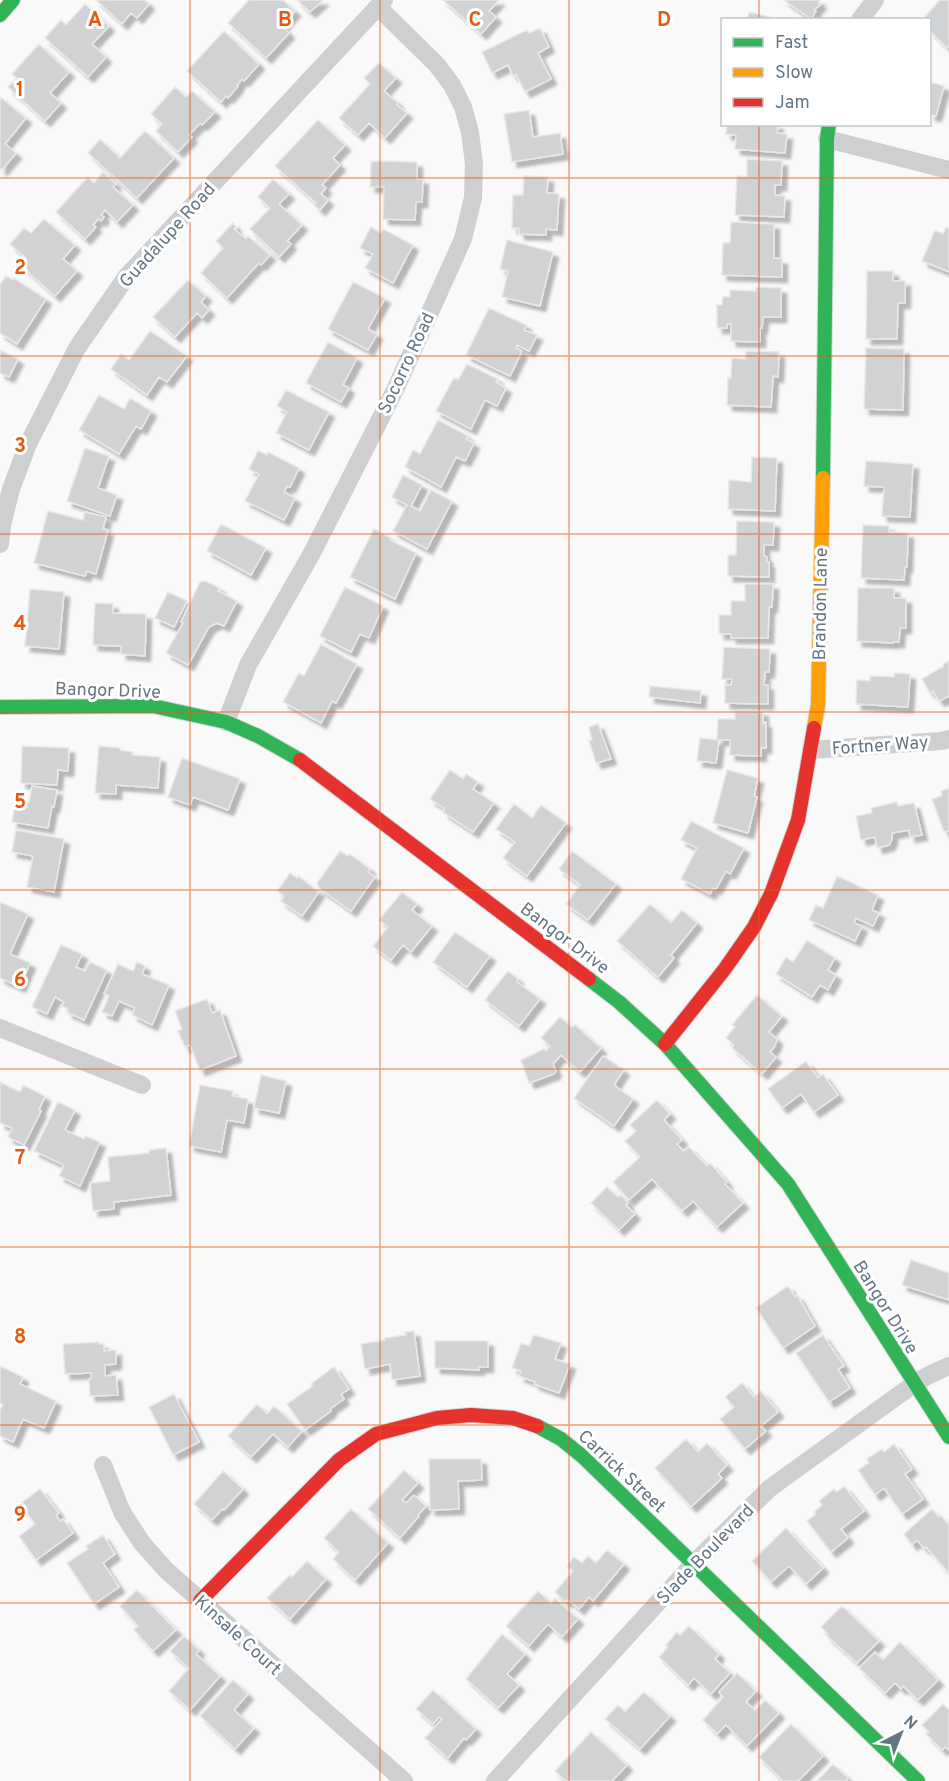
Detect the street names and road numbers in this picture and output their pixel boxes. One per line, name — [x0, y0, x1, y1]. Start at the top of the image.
street label: Guadalupe Road — [115, 179, 221, 293]
street label: Socorro Road — [374, 309, 441, 418]
street label: Brandon Lane — [809, 547, 834, 661]
street label: Bangor Drive — [55, 678, 161, 705]
street label: Fortner Way — [831, 732, 929, 761]
street label: Bangor Drive — [515, 898, 613, 980]
street label: Bangor Drive — [847, 1257, 923, 1359]
street label: Carrick Street — [572, 1425, 670, 1519]
street label: Slade Boulevard — [652, 1500, 760, 1610]
street label: Kinsale Court — [189, 1591, 285, 1681]

